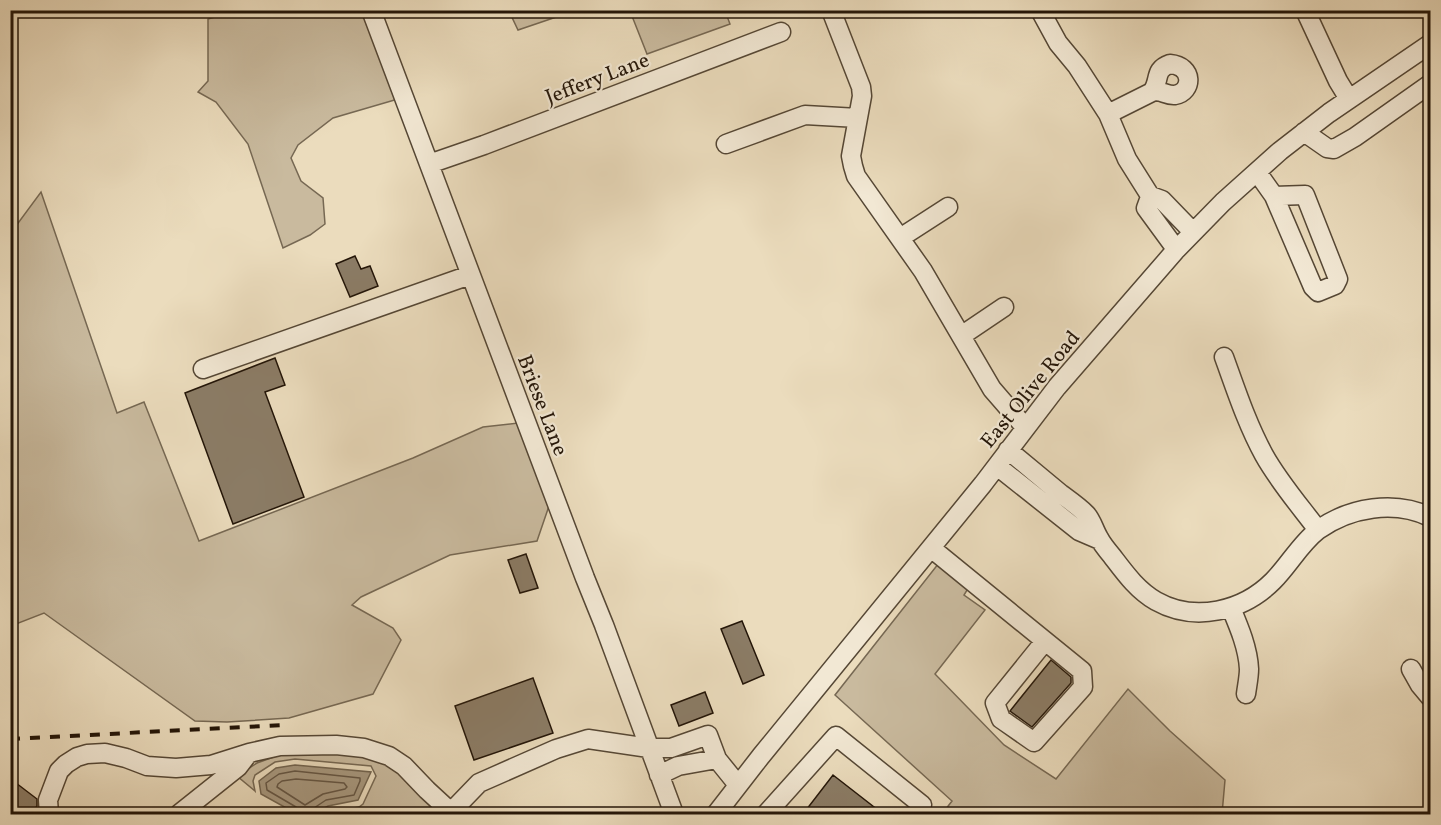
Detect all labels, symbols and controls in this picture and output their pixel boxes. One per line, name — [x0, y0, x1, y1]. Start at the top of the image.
street label: Jeffery Lane — [541, 46, 654, 113]
street label: East Olive Road — [975, 325, 1088, 455]
street label: Briese Lane — [509, 351, 574, 460]

